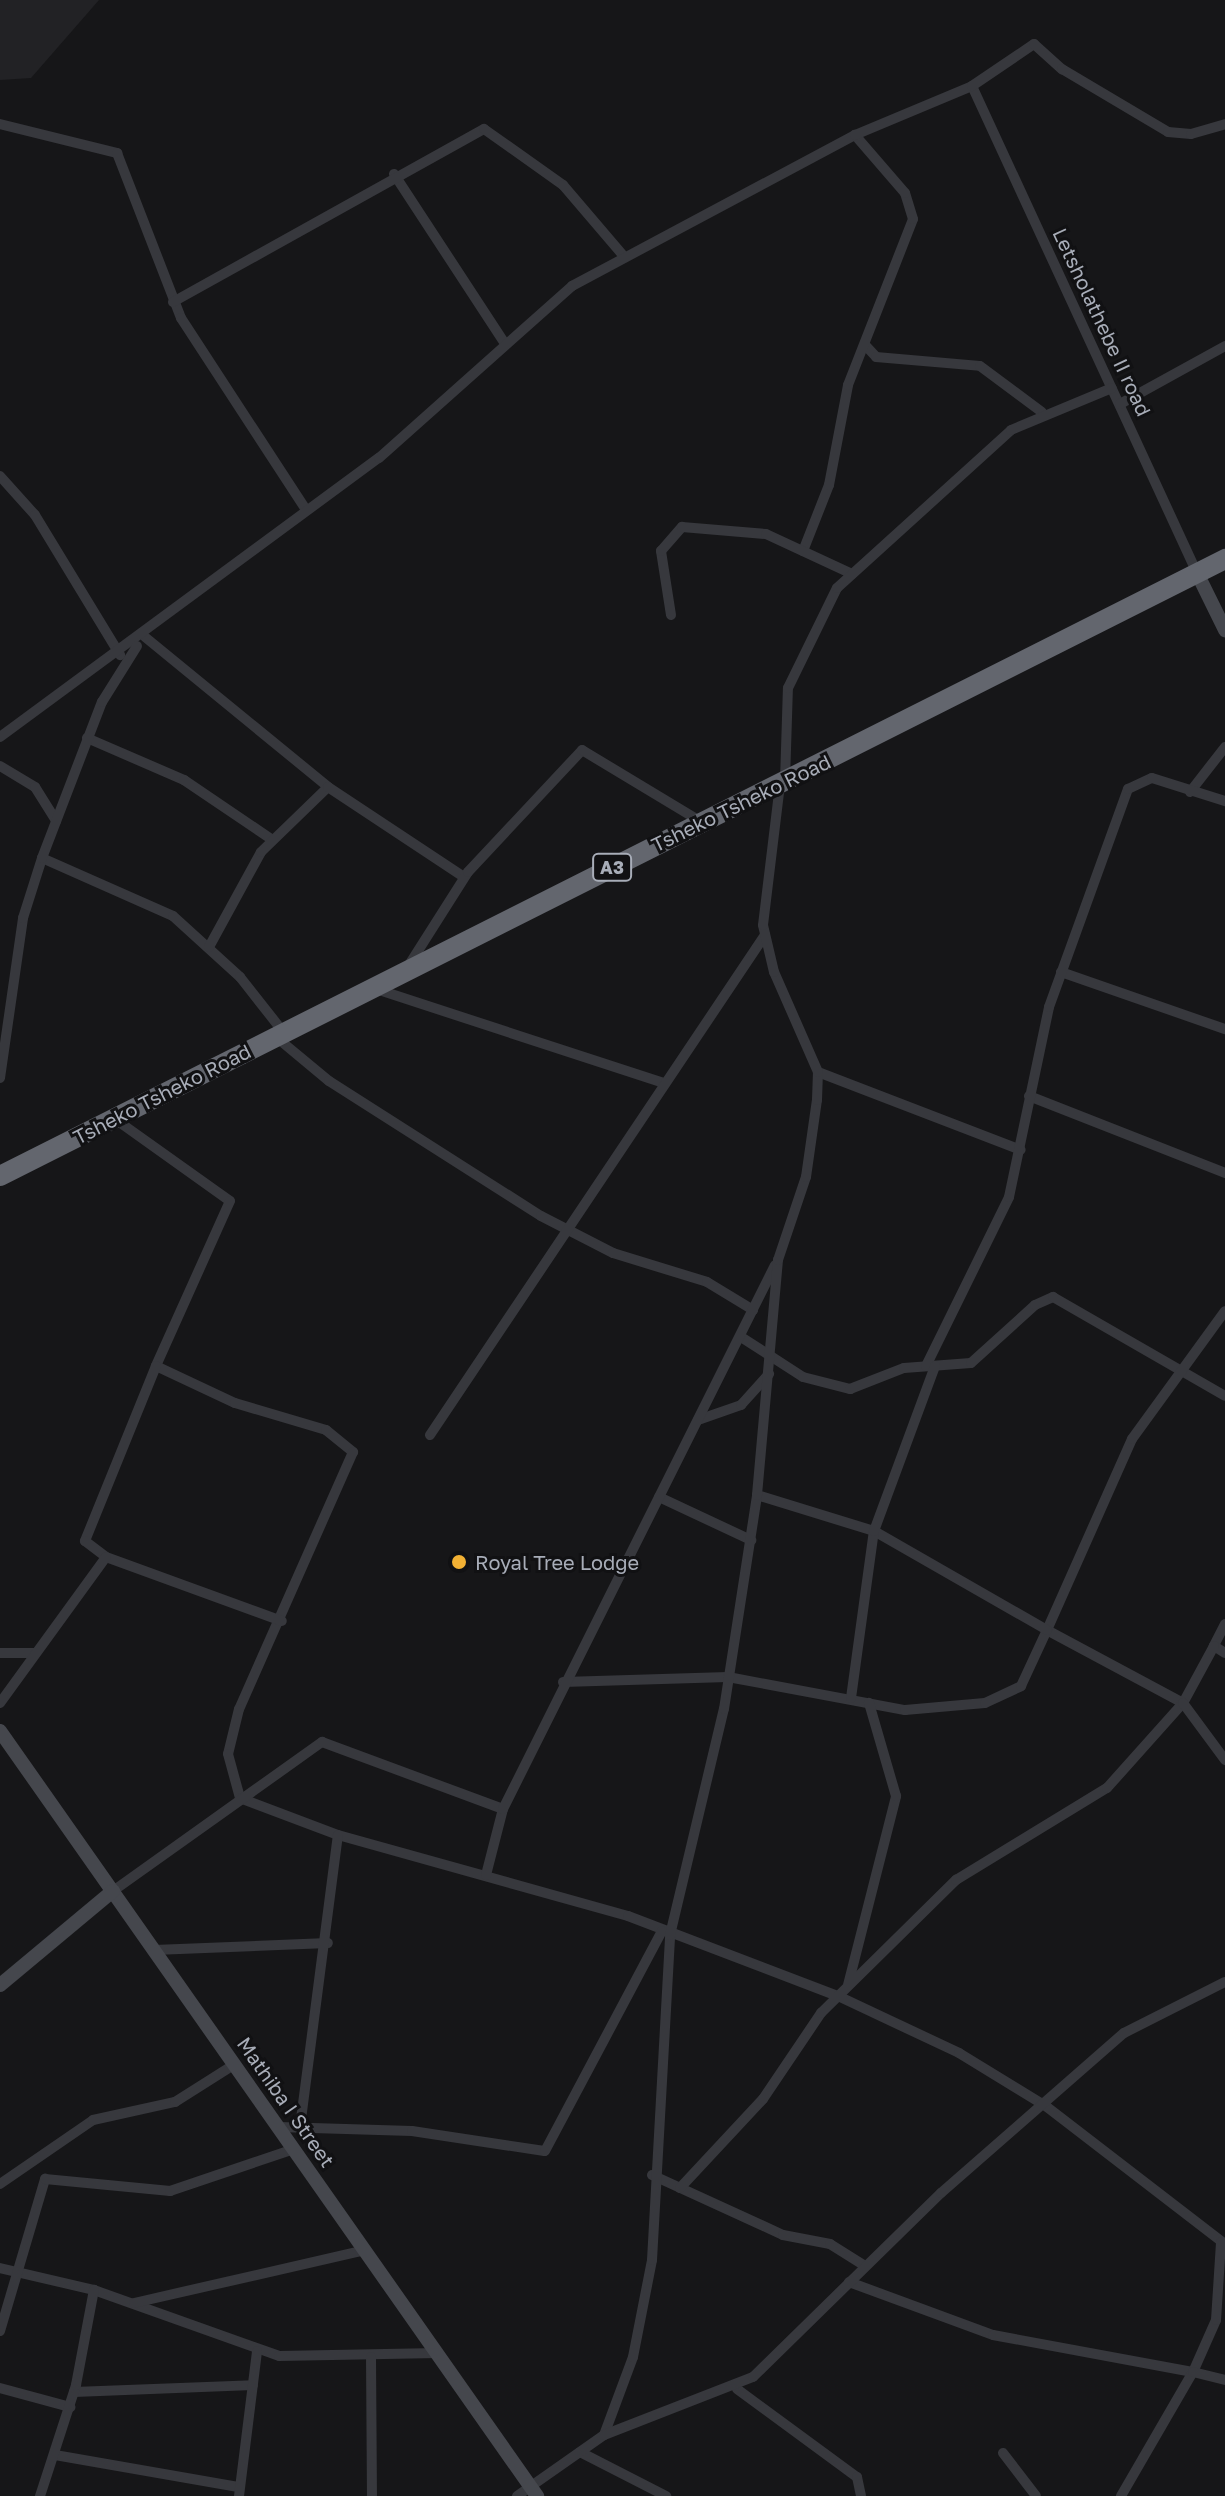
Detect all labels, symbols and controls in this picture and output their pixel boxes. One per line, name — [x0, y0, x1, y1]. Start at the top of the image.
street label: Letsholathebe II road — [1048, 224, 1156, 420]
street label: Tsheko Tsheko Road — [648, 749, 834, 857]
road number: A3 — [592, 853, 632, 881]
street label: Tsheko Tsheko Road — [69, 1039, 255, 1149]
place label: Royal Tree Lodge — [475, 1550, 639, 1574]
marker: Royal Tree Lodge — [450, 1553, 468, 1571]
street label: Mathiba I Street — [232, 2032, 340, 2172]

